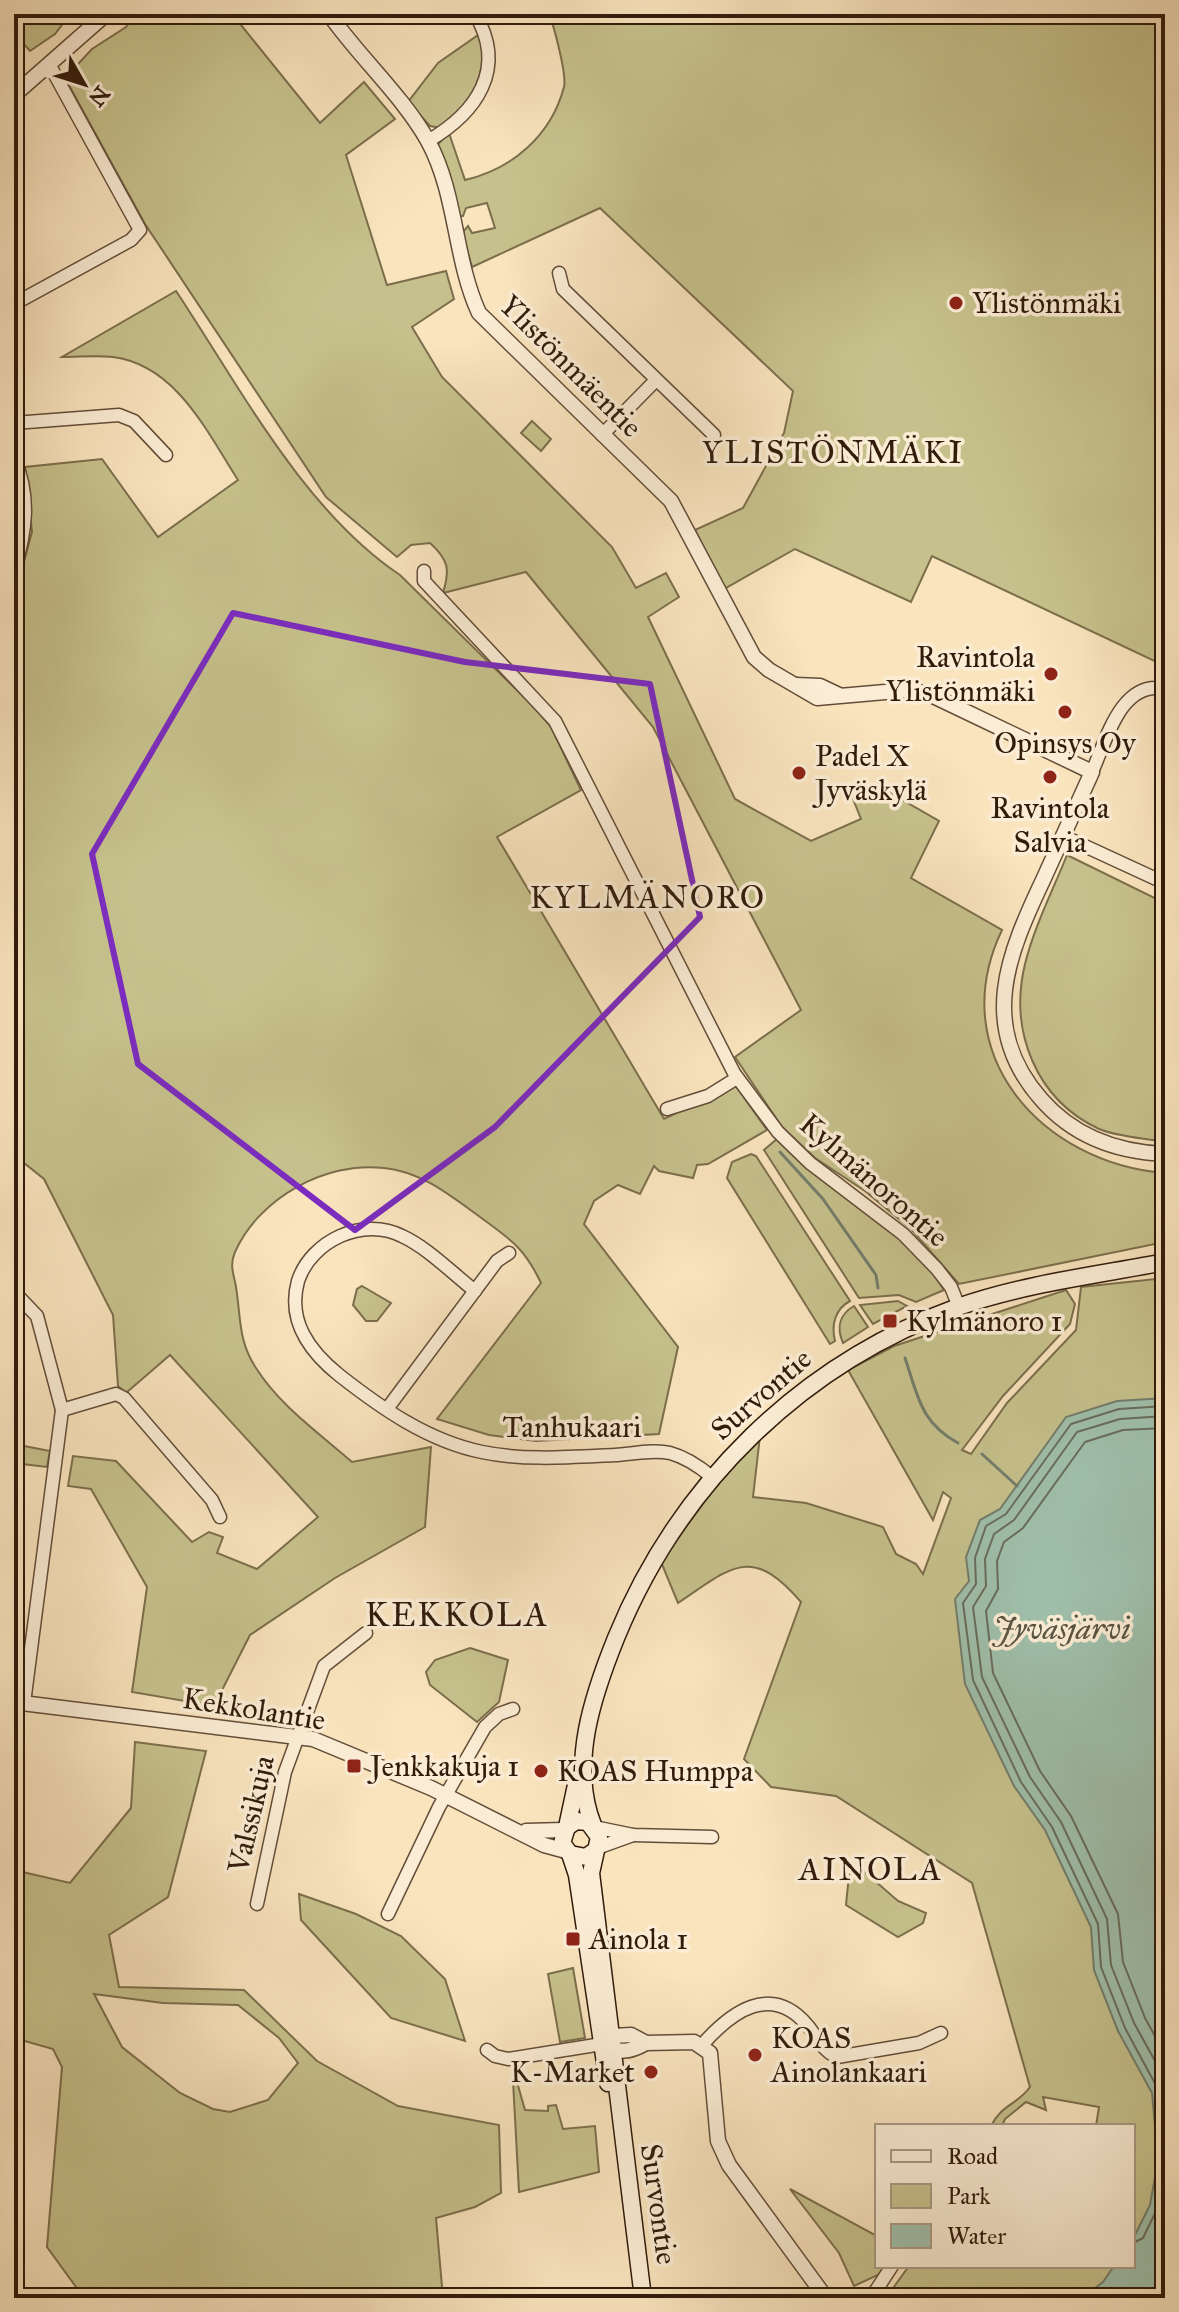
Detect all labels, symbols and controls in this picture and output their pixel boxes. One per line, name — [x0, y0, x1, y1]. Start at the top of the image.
north arrow — [44, 44, 124, 124]
text: N — [83, 81, 116, 112]
place label: Ylistönmäki — [972, 285, 1121, 321]
street label: Ylistönmäentie — [492, 287, 650, 445]
marker: Ylistönmäki — [947, 294, 965, 312]
district label: YLISTÖNMÄKI — [702, 433, 964, 472]
place label: Ravintola Ylistönmäki — [886, 639, 1035, 709]
marker: Ravintola Ylistönmäki — [1042, 665, 1060, 683]
marker: Opinsys Oy — [1056, 703, 1074, 721]
place label: Opinsys Oy — [994, 725, 1137, 761]
place label: Padel X Jyväskylä — [812, 738, 927, 808]
marker: Padel X Jyväskylä — [790, 764, 808, 782]
marker: Ravintola Salvia — [1041, 768, 1059, 786]
place label: Ravintola Salvia — [991, 790, 1110, 860]
district label: KYLMÄNORO — [530, 878, 766, 917]
street label: Kylmänorontie — [792, 1106, 956, 1254]
place label: Kylmänoro 1 — [906, 1303, 1062, 1339]
marker: Kylmänoro 1 — [881, 1312, 899, 1330]
street label: Survontie — [703, 1340, 819, 1448]
street label: Tanhukaari — [503, 1409, 641, 1445]
district label: KEKKOLA — [365, 1594, 549, 1635]
water label: Jyväsjärvi — [991, 1609, 1131, 1648]
street label: Kekkolantie — [180, 1680, 328, 1738]
place label: Jenkkakuja 1 — [367, 1748, 519, 1784]
street label: Valssikuja — [220, 1751, 282, 1877]
place label: KOAS Humppa — [557, 1753, 754, 1789]
marker: Jenkkakuja 1 — [345, 1757, 363, 1775]
marker: KOAS Humppa — [532, 1762, 550, 1780]
district label: AINOLA — [797, 1850, 943, 1889]
place label: Ainola 1 — [587, 1921, 688, 1957]
marker: Ainola 1 — [564, 1930, 582, 1948]
place label: KOAS Ainolankaari — [769, 2020, 927, 2090]
marker: KOAS Ainolankaari — [746, 2046, 764, 2064]
place label: K-Market — [510, 2054, 635, 2090]
marker: K-Market — [642, 2063, 660, 2081]
legend — [875, 2124, 1135, 2268]
street label: Survontie — [633, 2141, 685, 2267]
text: Road — [947, 2141, 998, 2171]
text: Park — [947, 2181, 991, 2211]
text: Water — [947, 2221, 1006, 2251]

